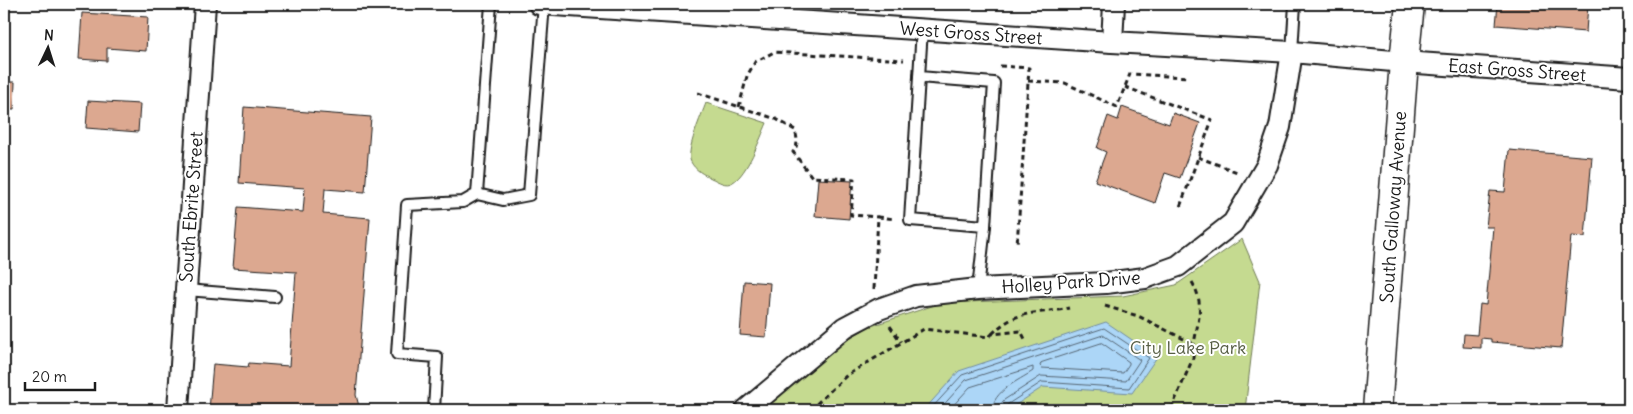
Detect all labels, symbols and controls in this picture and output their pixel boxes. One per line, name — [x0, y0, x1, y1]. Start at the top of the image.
street label: West Gross Street — [899, 17, 1043, 49]
north arrow — [22, 22, 72, 72]
text: N — [43, 26, 54, 44]
street label: East Gross Street — [1447, 54, 1587, 86]
street label: South Galloway Avenue — [1375, 110, 1411, 304]
street label: South Ebrite Street — [174, 131, 208, 283]
street label: Holley Park Drive — [1001, 266, 1141, 298]
park label: City Lake Park — [1130, 336, 1246, 359]
scale bar — [25, 359, 95, 391]
text: 20 m — [32, 367, 67, 386]

